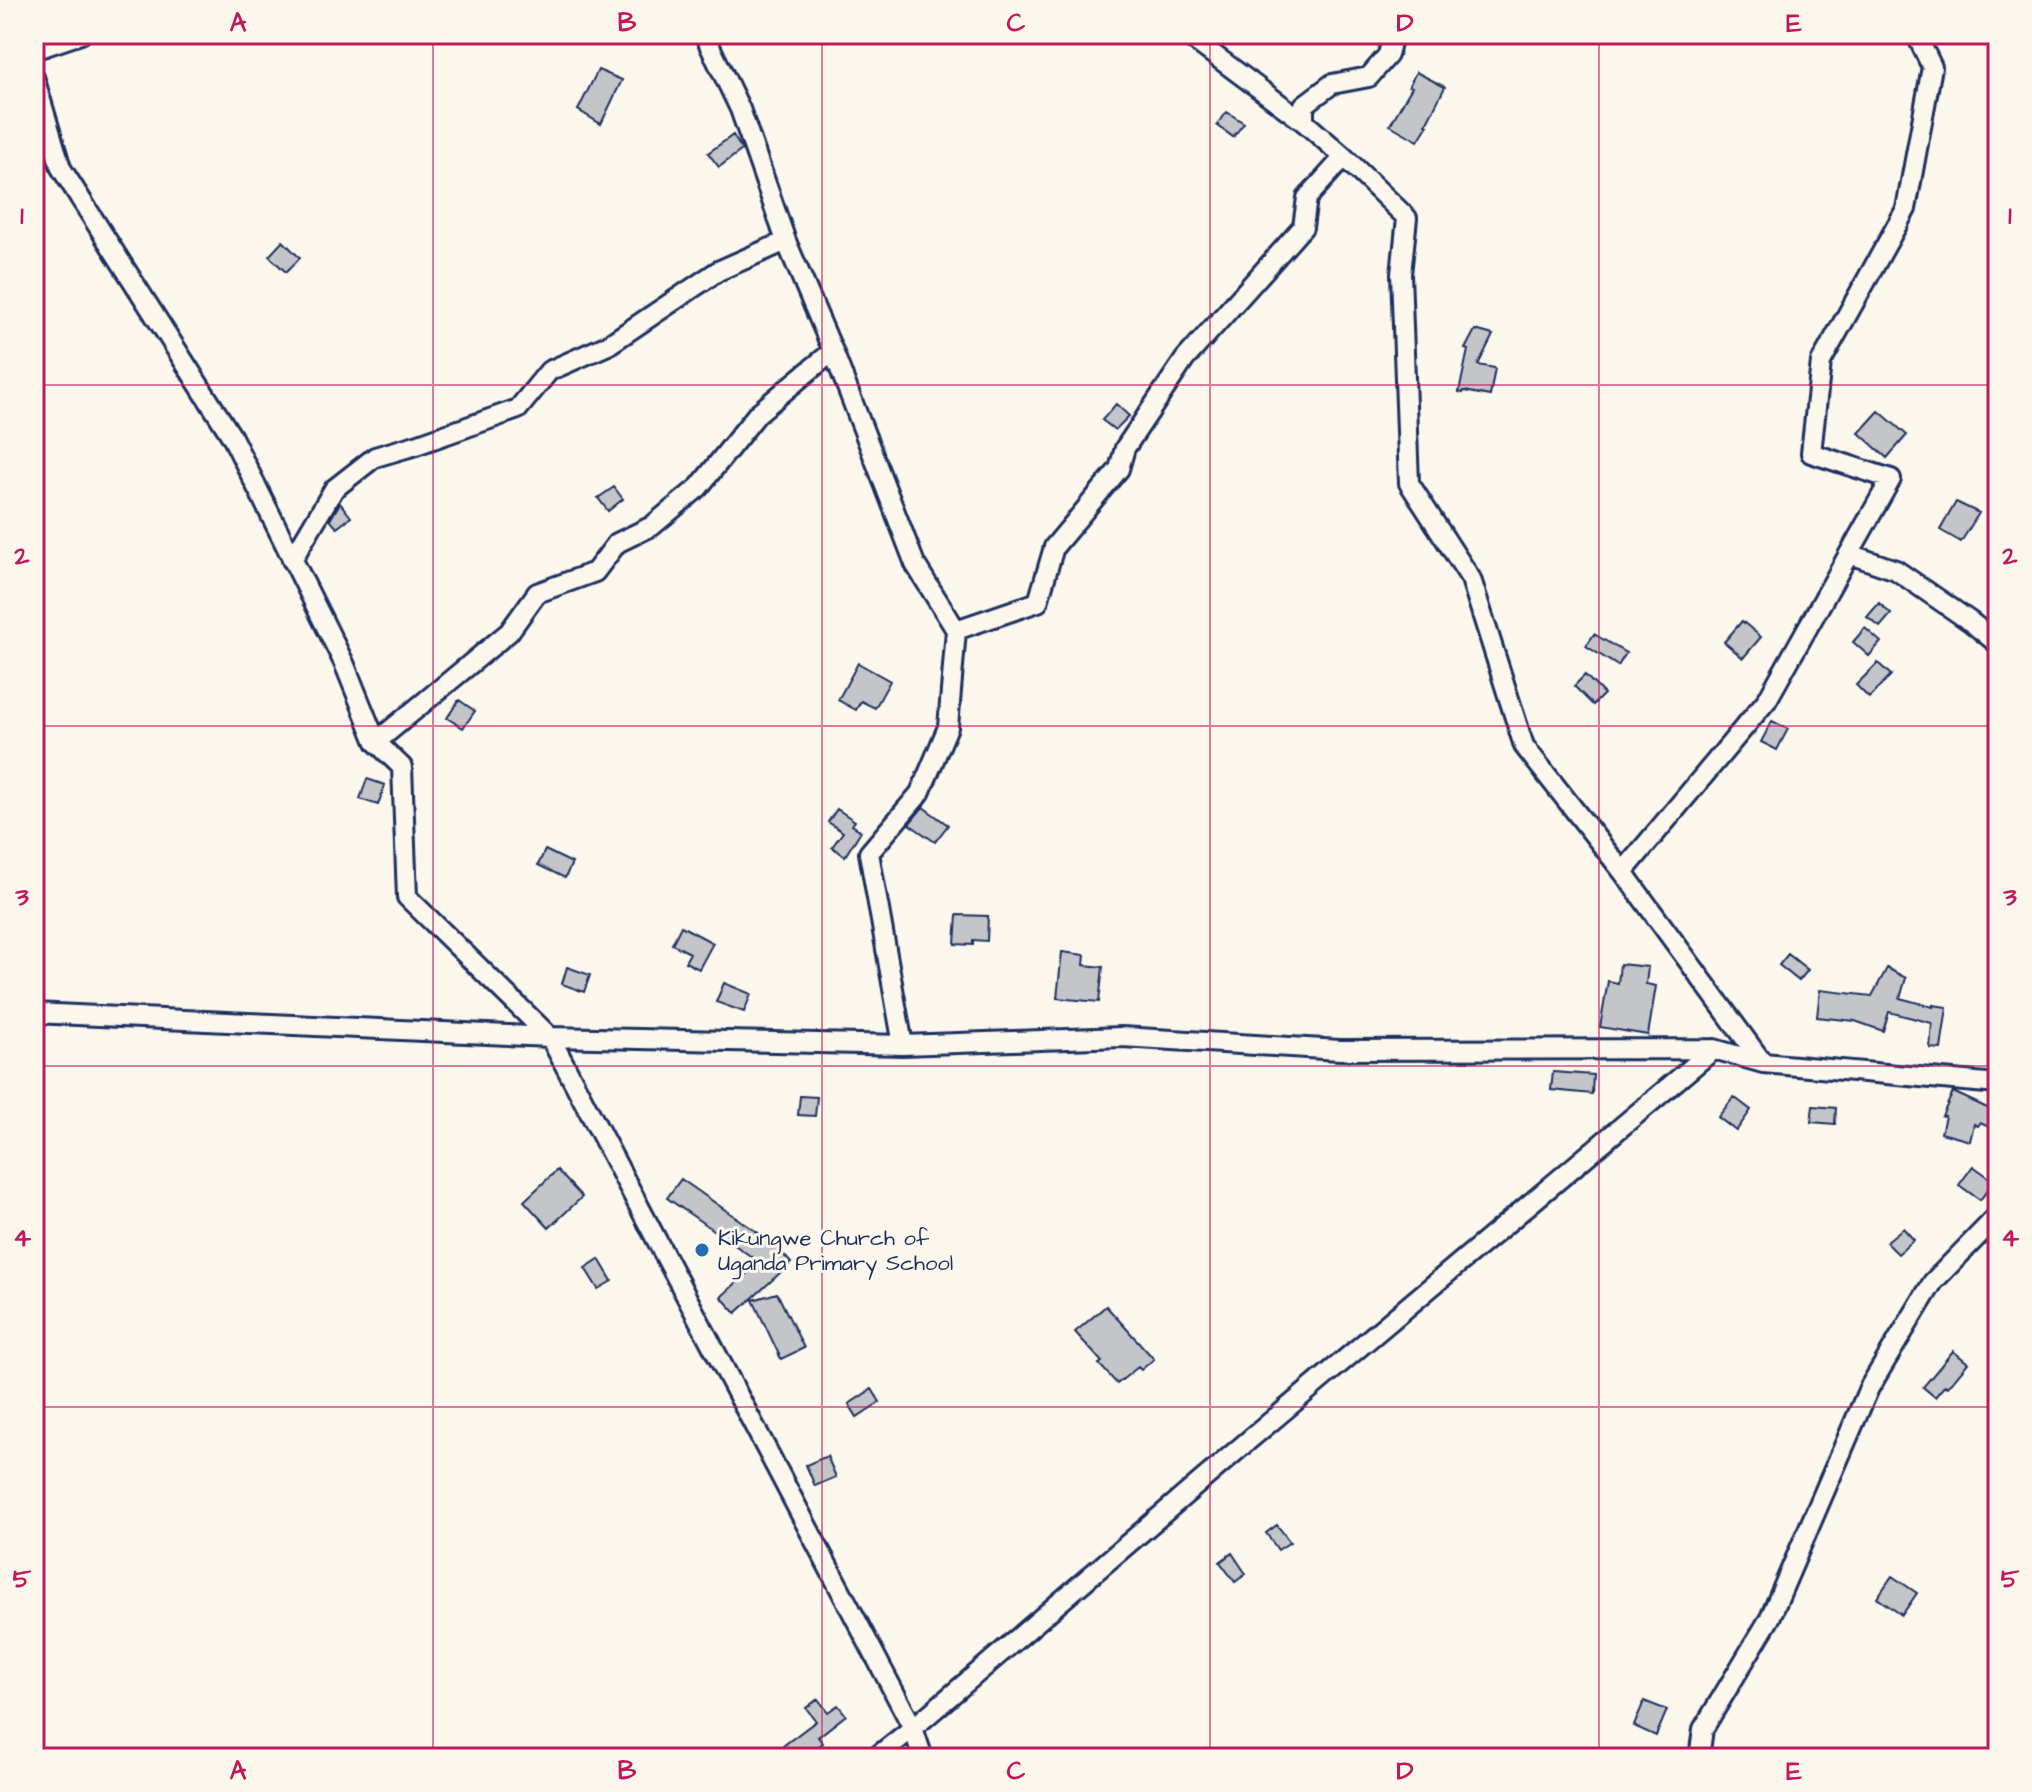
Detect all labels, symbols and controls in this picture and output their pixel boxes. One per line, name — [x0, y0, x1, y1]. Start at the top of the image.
text: A — [230, 5, 247, 41]
text: B — [618, 5, 637, 41]
text: C — [1007, 5, 1026, 41]
text: D — [1397, 5, 1414, 41]
text: E — [1786, 5, 1802, 41]
text: 1 — [20, 198, 24, 234]
text: 1 — [2008, 198, 2012, 234]
text: 2 — [14, 538, 30, 574]
text: 2 — [2002, 538, 2018, 574]
text: 3 — [14, 879, 29, 915]
text: 3 — [2002, 879, 2017, 915]
text: 4 — [13, 1220, 31, 1256]
text: 4 — [2001, 1220, 2019, 1256]
place label: Kikungwe Church of Uganda Primary School — [718, 1223, 953, 1280]
marker: Kikungwe Church of Uganda Primary School — [693, 1241, 711, 1259]
text: 5 — [13, 1561, 32, 1597]
text: 5 — [2001, 1561, 2020, 1597]
text: A — [230, 1753, 247, 1789]
text: B — [618, 1753, 637, 1789]
text: C — [1007, 1753, 1026, 1789]
text: D — [1397, 1753, 1414, 1789]
text: E — [1786, 1753, 1802, 1789]

